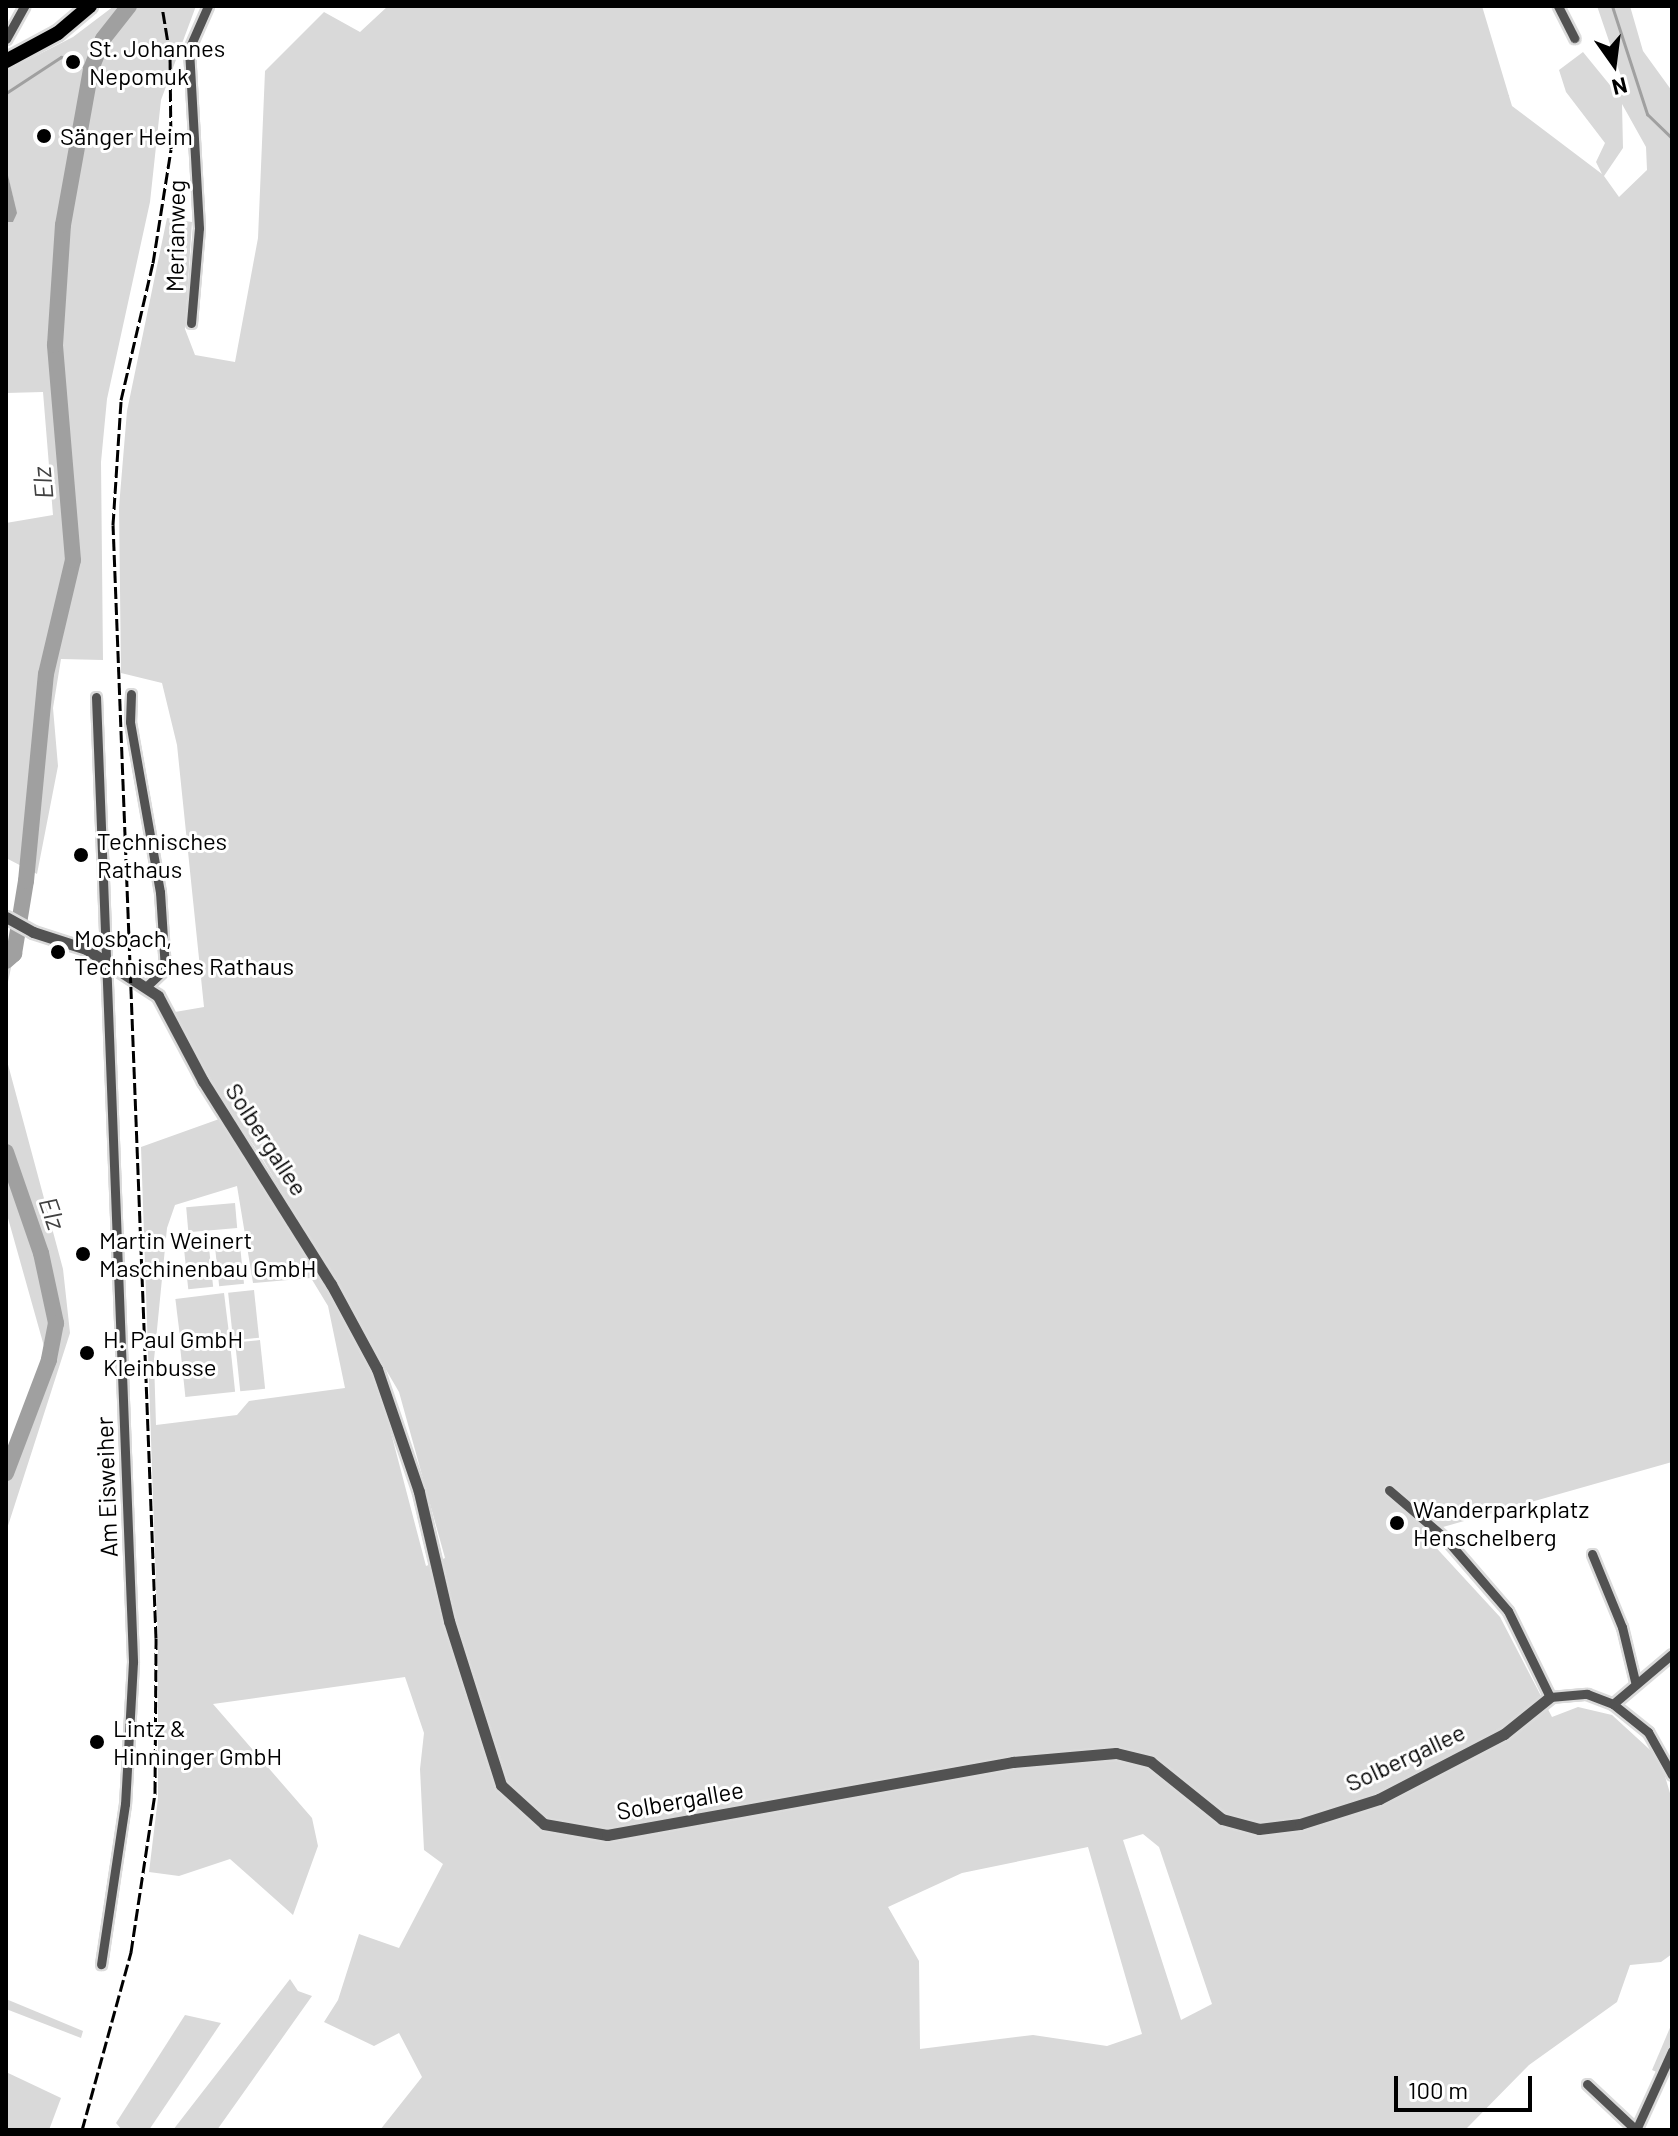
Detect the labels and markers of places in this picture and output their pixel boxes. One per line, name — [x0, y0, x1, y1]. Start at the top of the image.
place label: St. Johannes Nepomuk — [89, 34, 225, 90]
marker: St. Johannes Nepomuk — [64, 53, 82, 71]
place label: Sänger Heim — [60, 122, 193, 150]
marker: Sänger Heim — [35, 127, 53, 145]
place label: Technisches Rathaus — [97, 827, 227, 883]
marker: Technisches Rathaus — [72, 846, 90, 864]
place label: Mosbach, Technisches Rathaus — [74, 924, 294, 980]
marker: Mosbach, Technisches Rathaus — [49, 943, 67, 961]
place label: Martin Weinert Maschinenbau GmbH — [99, 1226, 316, 1282]
marker: Martin Weinert Maschinenbau GmbH — [74, 1245, 92, 1263]
place label: H. Paul GmbH Kleinbusse — [103, 1325, 243, 1381]
marker: H. Paul GmbH Kleinbusse — [78, 1344, 96, 1362]
place label: Wanderparkplatz Henschelberg — [1413, 1495, 1589, 1551]
marker: Wanderparkplatz Henschelberg — [1388, 1514, 1406, 1532]
place label: Lintz & Hinninger GmbH — [113, 1714, 282, 1770]
marker: Lintz & Hinninger GmbH — [88, 1733, 106, 1751]

